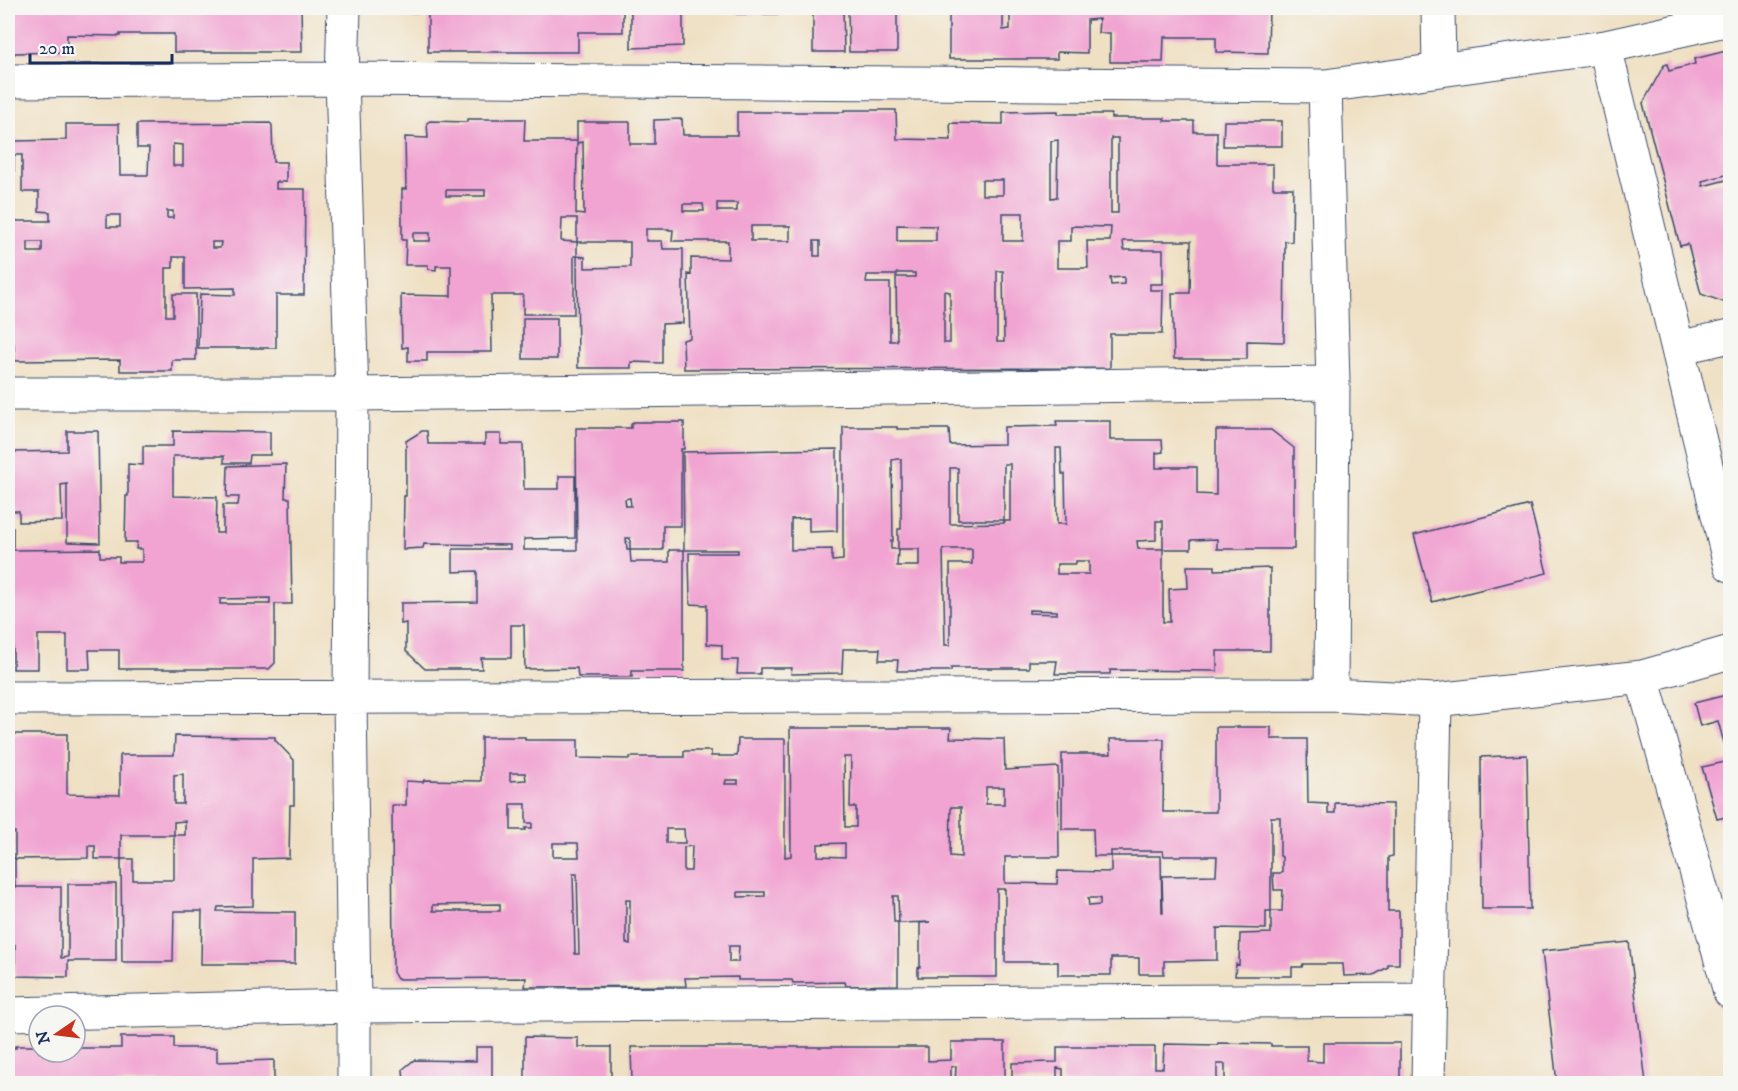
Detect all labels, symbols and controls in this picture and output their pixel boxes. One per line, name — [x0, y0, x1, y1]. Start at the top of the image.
scale bar — [30, 27, 172, 65]
text: 20 m — [39, 38, 75, 60]
north arrow — [27, 1004, 87, 1064]
text: N — [32, 1029, 55, 1046]

